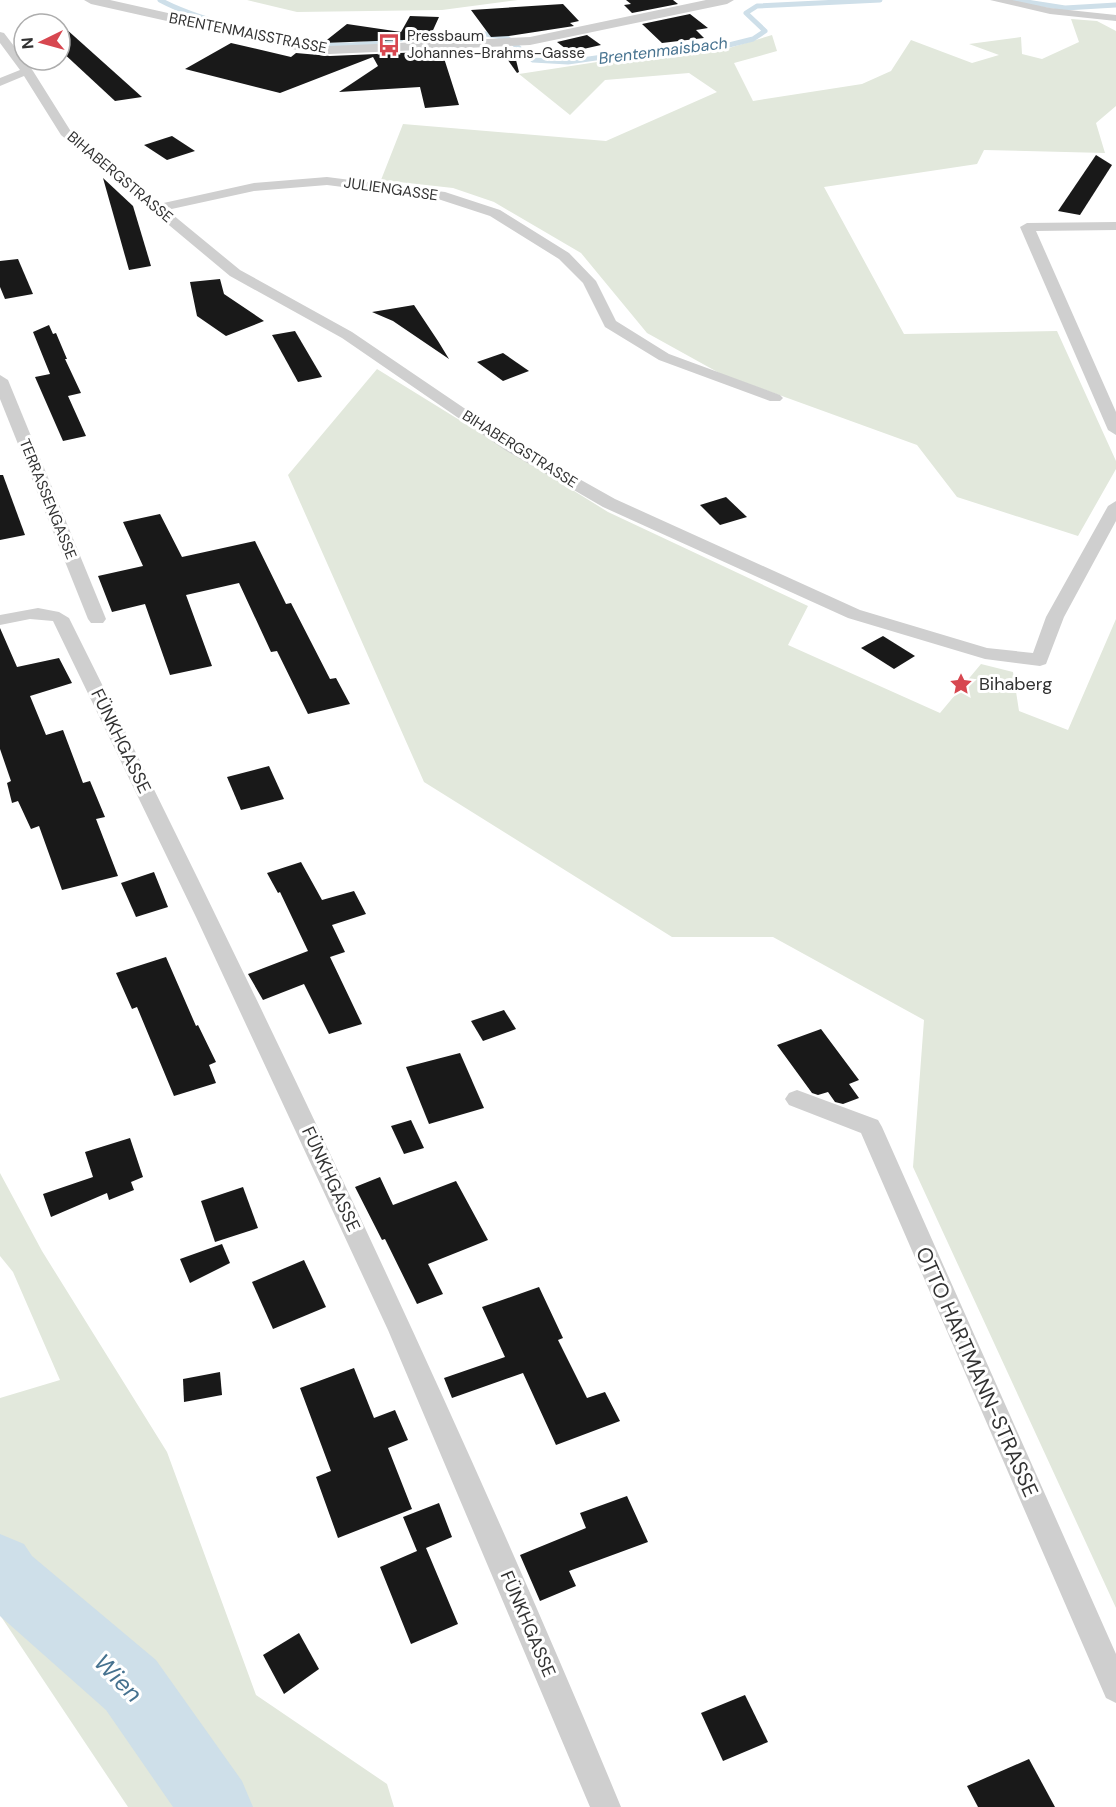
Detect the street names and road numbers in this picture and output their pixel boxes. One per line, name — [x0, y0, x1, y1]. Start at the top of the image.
street label: BRENTENMAISSTRASSE — [167, 8, 329, 58]
street label: BIHABERGSTRASSE — [63, 127, 177, 227]
street label: JULIENGASSE — [343, 172, 439, 206]
street label: BIHABERGSTRASSE — [459, 406, 581, 492]
street label: TERRASSENGASSE — [15, 436, 81, 562]
street label: FÜNKHGASSE — [85, 685, 157, 797]
street label: FÜNKHGASSE — [296, 1123, 366, 1235]
street label: OTTO HARTMANN-STRASSE — [909, 1243, 1045, 1501]
street label: FÜNKHGASSE — [495, 1567, 561, 1681]

